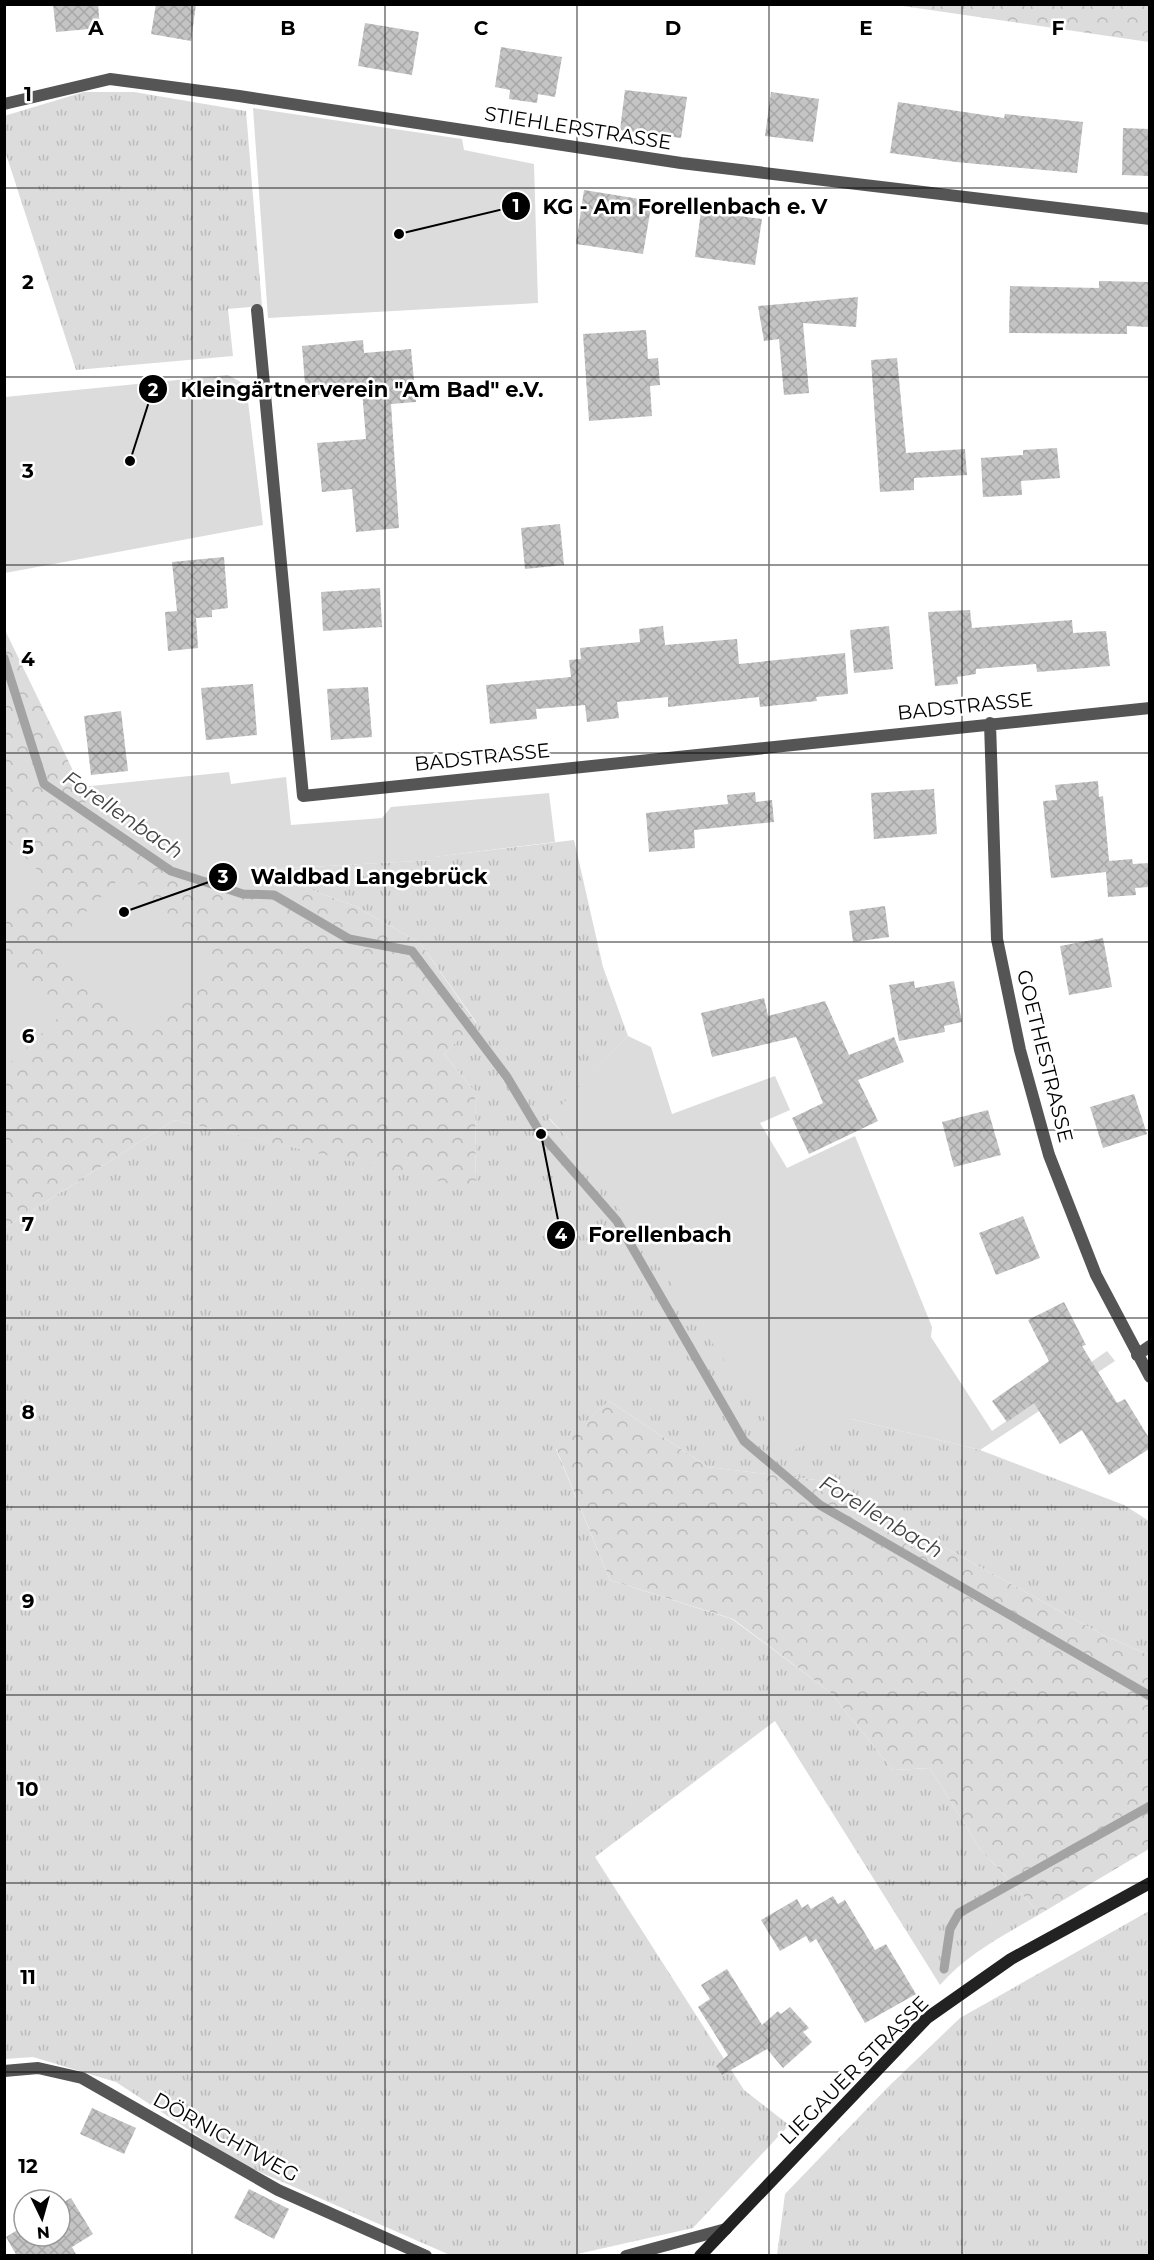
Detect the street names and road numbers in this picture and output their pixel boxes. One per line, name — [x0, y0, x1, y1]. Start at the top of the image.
street label: STIEHLERSTRASSE — [483, 101, 673, 155]
street label: BADSTRASSE — [896, 687, 1034, 725]
street label: BADSTRASSE — [413, 738, 551, 776]
street label: GOETHESTRASSE — [1012, 967, 1078, 1145]
street label: LIEGAUER STRASSE — [775, 1991, 933, 2149]
street label: DÖRNICHTWEG — [149, 2087, 303, 2187]

